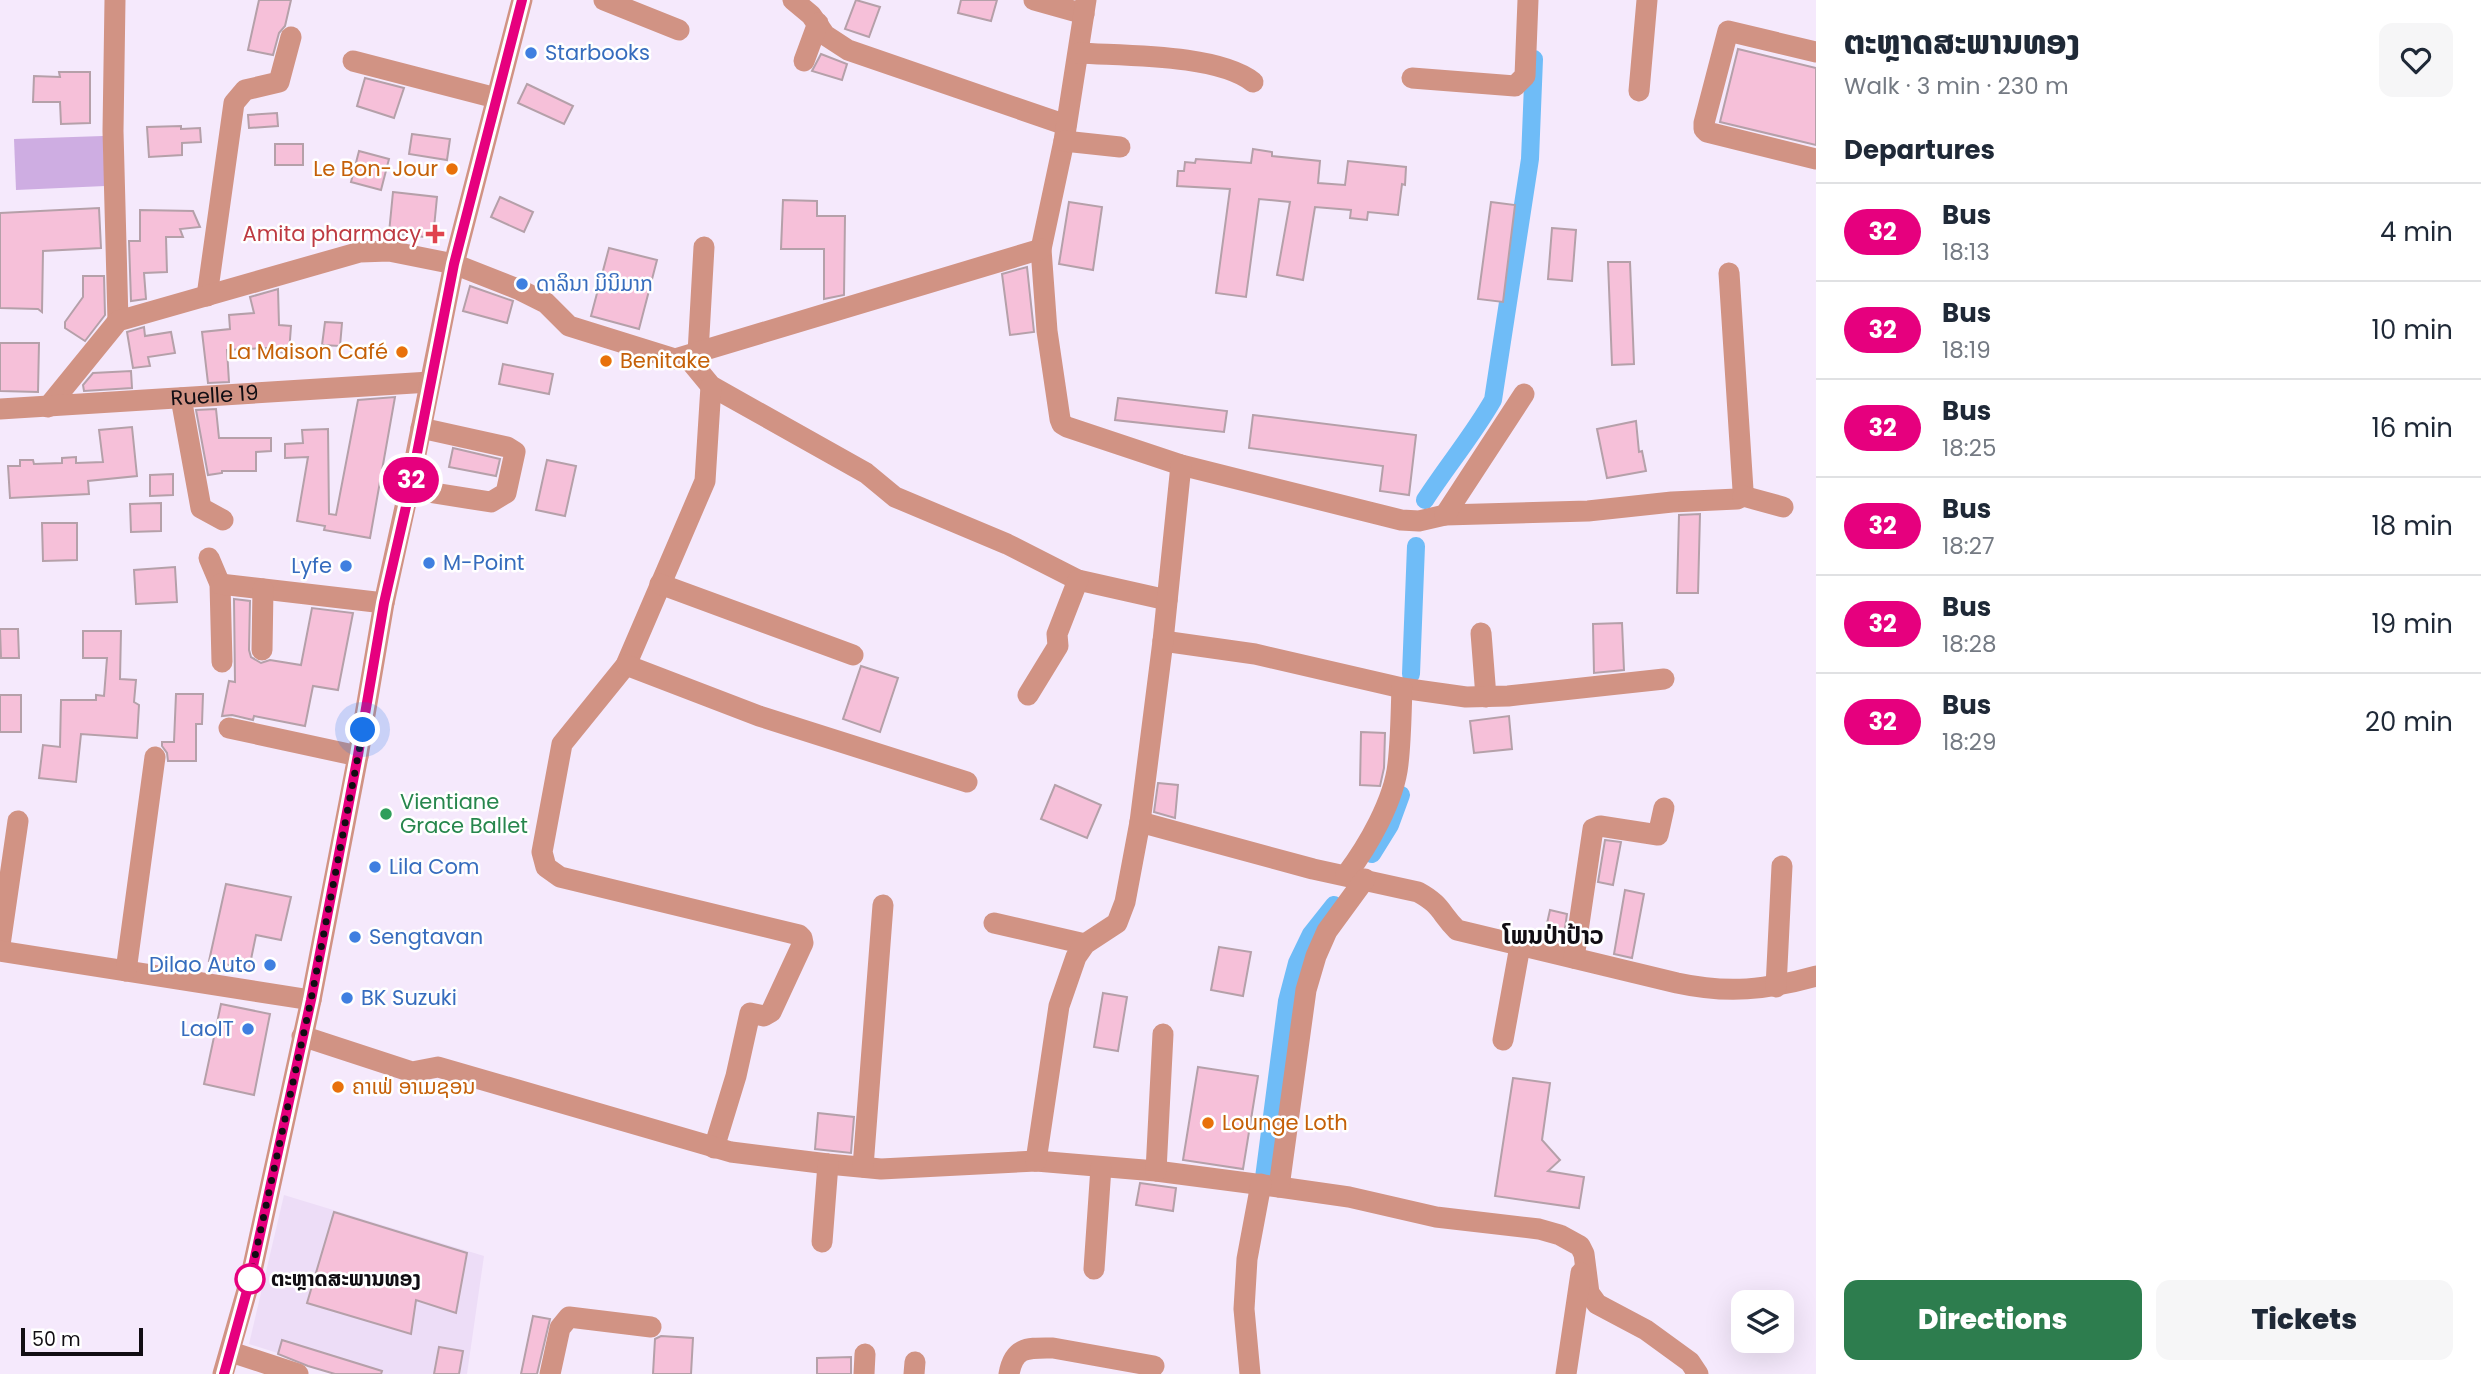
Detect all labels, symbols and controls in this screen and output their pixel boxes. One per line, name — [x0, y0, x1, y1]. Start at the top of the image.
text: ຕະຫຼາດສະພານທອງ — [1844, 19, 2080, 66]
button: heart — [2379, 23, 2453, 97]
place label: Starbooks — [545, 38, 650, 67]
marker: Starbooks — [523, 45, 539, 61]
text: Walk · 3 min · 230 m — [1844, 70, 2069, 102]
text: Departures — [1844, 132, 1995, 168]
place label: Le Bon-Jour — [313, 154, 438, 183]
marker: Le Bon-Jour — [444, 161, 460, 177]
text: Bus — [1942, 197, 1991, 233]
text: 4 min — [2380, 214, 2453, 250]
text: 32 — [1868, 215, 1897, 248]
place label: Amita pharmacy — [243, 219, 421, 248]
marker: Amita pharmacy — [427, 226, 443, 242]
text: 18:13 — [1942, 236, 1990, 268]
place label: ດາລິນາ ມິນິມາກ — [536, 269, 653, 298]
marker: ດາລິນາ ມິນິມາກ — [514, 276, 530, 292]
text: Bus — [1942, 295, 1991, 331]
text: 10 min — [2372, 312, 2453, 348]
text: 32 — [1868, 313, 1897, 346]
text: 18:19 — [1942, 334, 1991, 366]
place label: La Maison Café — [228, 337, 388, 366]
marker: La Maison Café — [394, 344, 410, 360]
place label: Benitake — [620, 346, 710, 375]
marker: Benitake — [598, 353, 614, 369]
street label: Ruelle 19 — [170, 378, 259, 412]
text: Bus — [1942, 393, 1991, 429]
text: 16 min — [2371, 410, 2453, 446]
text: 32 — [1868, 411, 1897, 444]
text: 18:25 — [1942, 432, 1996, 464]
line badge: 32 — [380, 457, 443, 503]
text: 32 — [397, 463, 425, 496]
text: Bus — [1942, 491, 1991, 527]
text: 18 min — [2372, 508, 2453, 544]
text: 32 — [1868, 509, 1897, 542]
text: 18:27 — [1942, 530, 1995, 562]
place label: M-Point — [443, 548, 525, 577]
place label: Lyfe — [291, 551, 332, 580]
marker: M-Point — [421, 555, 437, 571]
marker: Lyfe — [338, 558, 354, 574]
text: Bus — [1942, 589, 1991, 625]
text: 19 min — [2372, 606, 2453, 642]
text: 32 — [1868, 607, 1897, 640]
text: 18:28 — [1942, 628, 1997, 660]
text: Bus — [1942, 687, 1991, 723]
text: 20 min — [2365, 704, 2453, 740]
text: 32 — [1868, 705, 1897, 738]
your location — [345, 712, 380, 747]
text: 18:29 — [1942, 726, 1997, 758]
place label: Vientiane Grace Ballet — [400, 787, 528, 840]
marker: Vientiane Grace Ballet — [378, 806, 394, 822]
place label: Lila Com — [389, 852, 480, 881]
marker: Lila Com — [367, 859, 383, 875]
district label: ໂພນປ່າປ້າວ — [1501, 919, 1604, 952]
place label: Sengtavan — [369, 922, 483, 951]
marker: Sengtavan — [347, 929, 363, 945]
place label: Dilao Auto — [149, 950, 256, 979]
marker: Dilao Auto — [262, 957, 278, 973]
place label: BK Suzuki — [361, 983, 457, 1012]
marker: BK Suzuki — [339, 990, 355, 1006]
place label: LaoIT — [181, 1014, 234, 1043]
marker: LaoIT — [240, 1021, 256, 1037]
place label: ຄາເຟ່ ອາເມຊອນ — [352, 1072, 475, 1101]
marker: ຄາເຟ່ ອາເມຊອນ — [330, 1079, 346, 1095]
place label: Lounge Loth — [1222, 1108, 1348, 1137]
marker: Lounge Loth — [1200, 1115, 1216, 1131]
marker: ຕະຫຼາດສະພານທອງ — [235, 1264, 265, 1294]
place label: ຕະຫຼາດສະພານທອງ — [271, 1264, 421, 1293]
button: Directions — [1844, 1280, 2142, 1360]
button: Tickets — [2156, 1280, 2453, 1360]
map controls — [1731, 1290, 1794, 1353]
button: layers — [1731, 1290, 1794, 1353]
scale bar — [21, 1325, 144, 1357]
text: 50 m — [32, 1326, 81, 1353]

